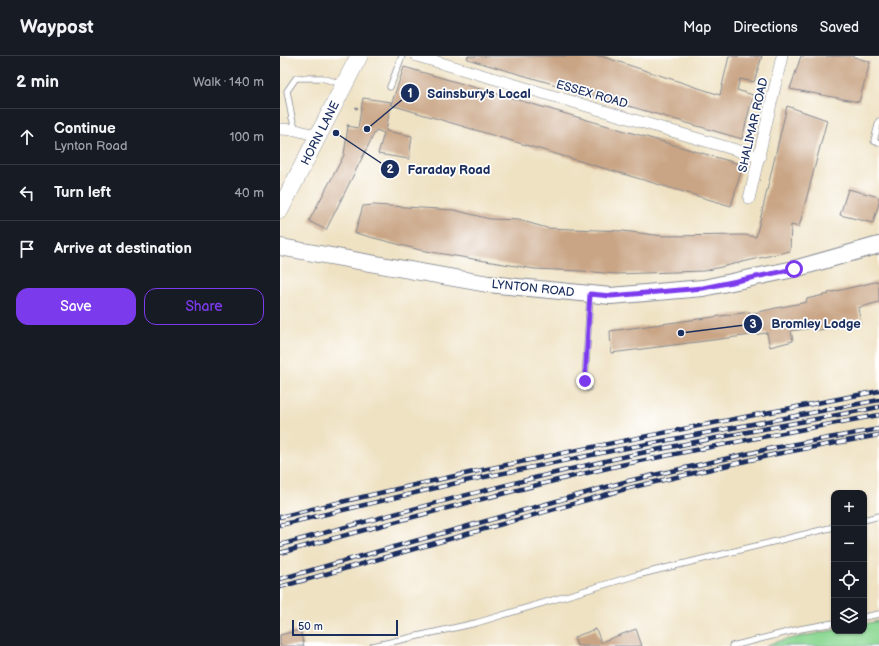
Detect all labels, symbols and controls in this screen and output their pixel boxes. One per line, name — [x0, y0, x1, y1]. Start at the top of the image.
text: Waypost — [20, 16, 94, 39]
text: Map — [683, 19, 711, 36]
text: Directions — [733, 19, 798, 36]
text: Saved — [820, 19, 859, 36]
text: 2 min — [16, 72, 59, 92]
text: Walk · 140 m — [193, 74, 264, 90]
street label: SHALIMAR ROAD — [735, 76, 772, 174]
street label: ESSEX ROAD — [554, 77, 630, 112]
callout: Sainsbury's Local — [400, 81, 539, 106]
text: 1 — [407, 86, 413, 101]
text: Sainsbury's Local — [427, 86, 531, 102]
street label: HORN LANE — [298, 99, 343, 168]
text: Continue — [54, 119, 116, 138]
icon: ahead — [16, 126, 38, 148]
text: 100 m — [229, 129, 264, 145]
text: Lynton Road — [54, 138, 127, 154]
callout: Faraday Road — [380, 157, 499, 182]
text: 2 — [386, 162, 394, 177]
text: Faraday Road — [408, 162, 490, 178]
icon: left — [16, 182, 38, 204]
text: Turn left — [54, 183, 111, 202]
text: 40 m — [234, 185, 264, 201]
icon: arrive — [16, 238, 38, 260]
text: Arrive at destination — [54, 239, 192, 258]
route start — [785, 260, 803, 278]
street label: LYNTON ROAD — [491, 277, 575, 300]
button: Save — [16, 288, 136, 325]
button: Share — [144, 288, 264, 325]
callout: Bromley Lodge — [743, 311, 869, 336]
text: Bromley Lodge — [771, 316, 861, 332]
text: 3 — [749, 317, 757, 332]
route end — [576, 372, 594, 390]
map controls — [831, 490, 867, 634]
button: + — [831, 490, 867, 526]
button: − — [831, 526, 867, 562]
button: locate — [831, 562, 867, 598]
button: layers — [831, 598, 867, 634]
scale bar — [292, 618, 398, 637]
text: 50 m — [298, 620, 323, 633]

